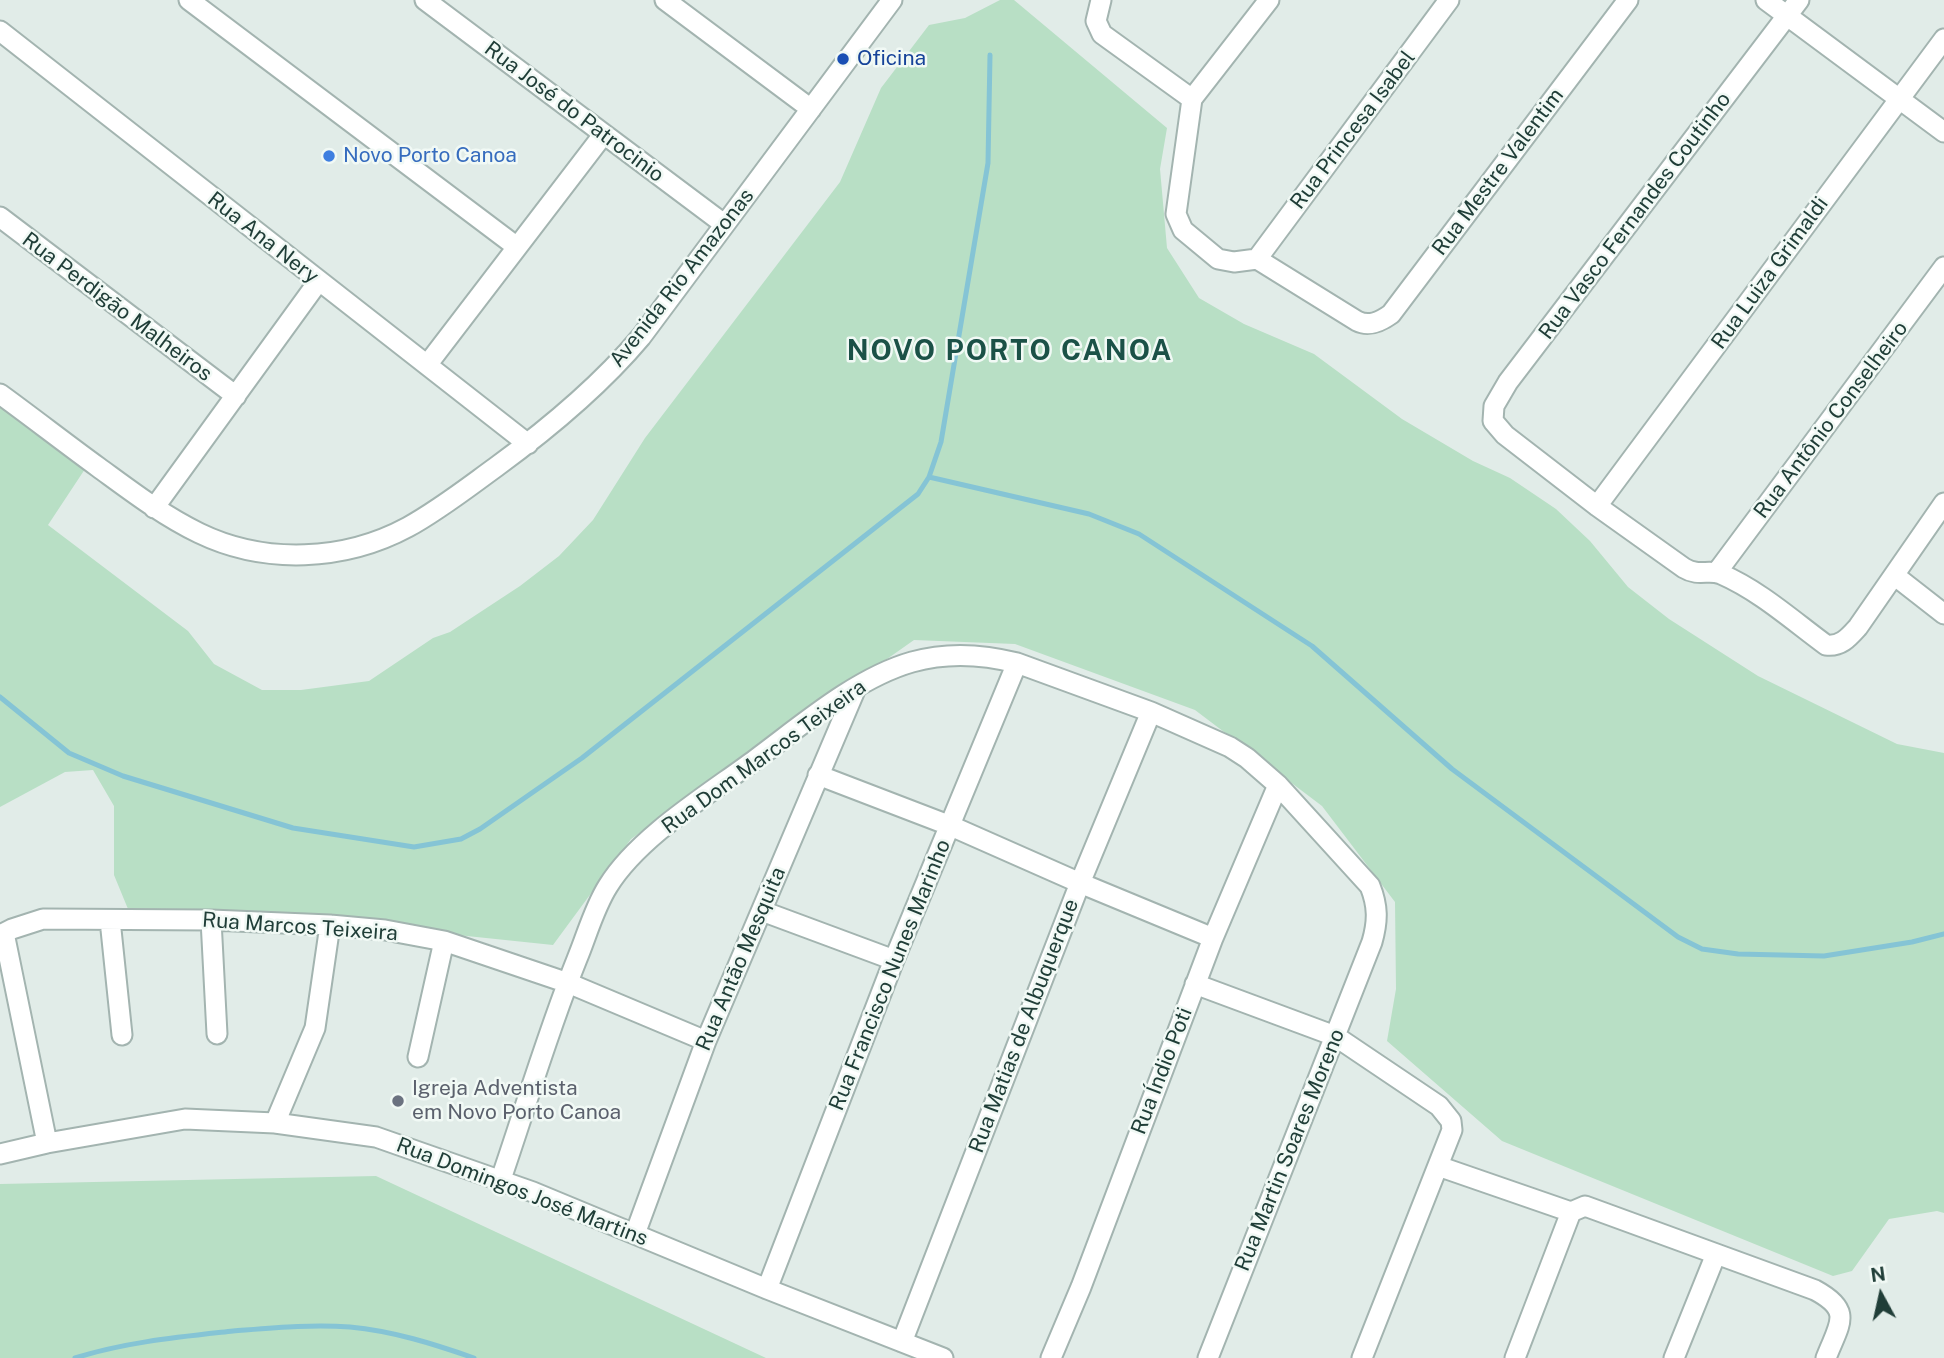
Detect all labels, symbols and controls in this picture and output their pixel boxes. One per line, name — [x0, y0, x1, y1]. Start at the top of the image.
street label: Rua José do Patrocinio — [479, 36, 669, 188]
place label: Oficina — [857, 46, 926, 72]
street label: Rua Princesa Isabel — [1285, 46, 1421, 214]
marker: Oficina — [835, 51, 851, 67]
street label: Rua Mestre Valentim — [1427, 83, 1569, 261]
street label: Rua Vasco Fernandes Coutinho — [1534, 87, 1736, 345]
place label: Novo Porto Canoa — [343, 143, 517, 169]
marker: Novo Porto Canoa — [321, 148, 337, 164]
street label: Avenida Rio Amazonas — [605, 184, 759, 372]
street label: Rua Ana Nery — [202, 187, 324, 289]
street label: Rua Luiza Grimaldi — [1706, 192, 1834, 354]
street label: Rua Perdigão Malheiros — [17, 227, 217, 387]
street label: Rua Antônio Conselheiro — [1749, 317, 1913, 523]
district label: NOVO PORTO CANOA — [849, 334, 1171, 368]
street label: Rua Dom Marcos Teixeira — [657, 675, 871, 839]
street label: Rua Francisco Nunes Marinho — [824, 836, 956, 1114]
street label: Rua Antão Mesquita — [691, 863, 791, 1055]
street label: Rua Matias de Albuquerque — [964, 896, 1084, 1156]
street label: Rua Marcos Teixeira — [201, 908, 399, 946]
street label: Rua Índio Poti — [1126, 1004, 1198, 1138]
street label: Rua Martin Soares Moreno — [1230, 1025, 1350, 1275]
place label: Igreja Adventista em Novo Porto Canoa — [412, 1076, 621, 1126]
marker: Igreja Adventista em Novo Porto Canoa — [390, 1093, 406, 1109]
street label: Rua Domingos José Martins — [393, 1132, 651, 1252]
north arrow — [1846, 1260, 1916, 1330]
text: N — [1869, 1262, 1887, 1286]

